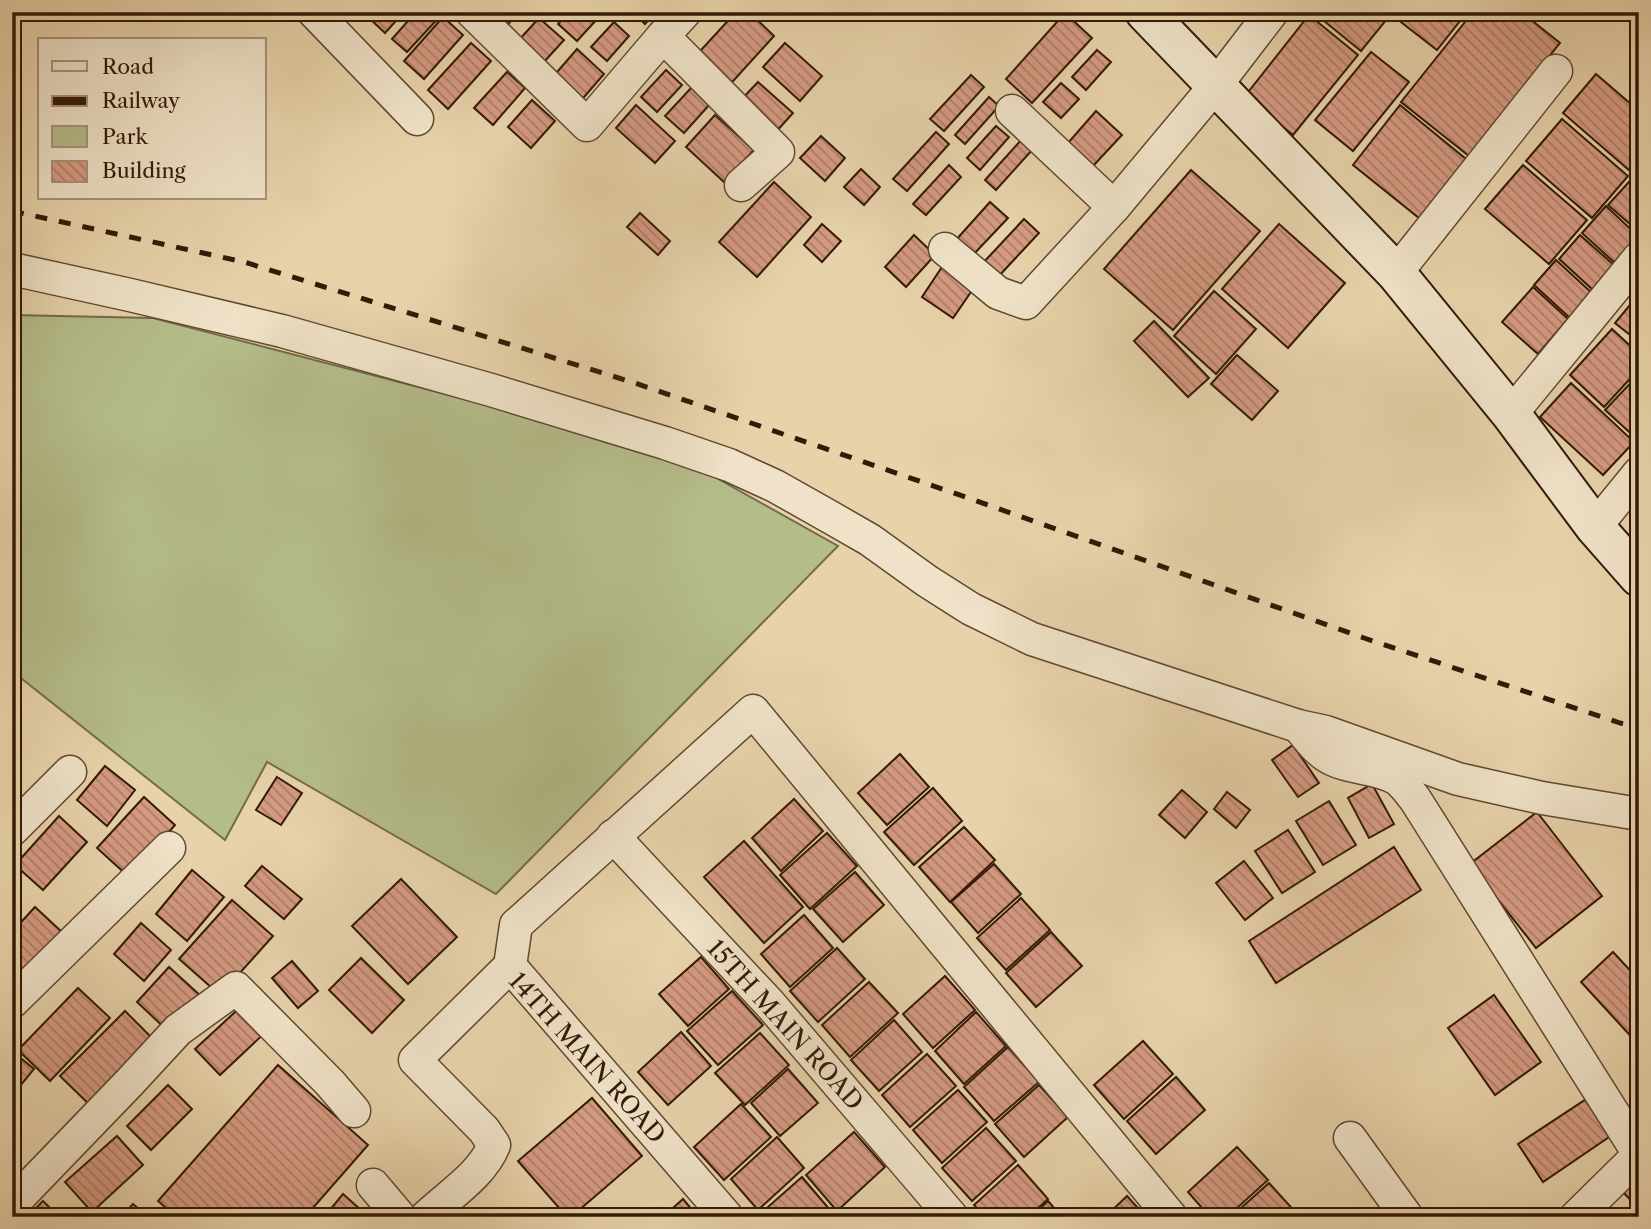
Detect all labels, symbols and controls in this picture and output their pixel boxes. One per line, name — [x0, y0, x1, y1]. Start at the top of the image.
legend — [38, 38, 266, 200]
text: Road — [102, 54, 154, 79]
text: Railway — [102, 88, 180, 113]
text: Park — [102, 124, 148, 149]
text: Building — [102, 158, 187, 183]
street label: 15TH MAIN ROAD — [701, 934, 869, 1116]
street label: 14TH MAIN ROAD — [503, 966, 672, 1149]

